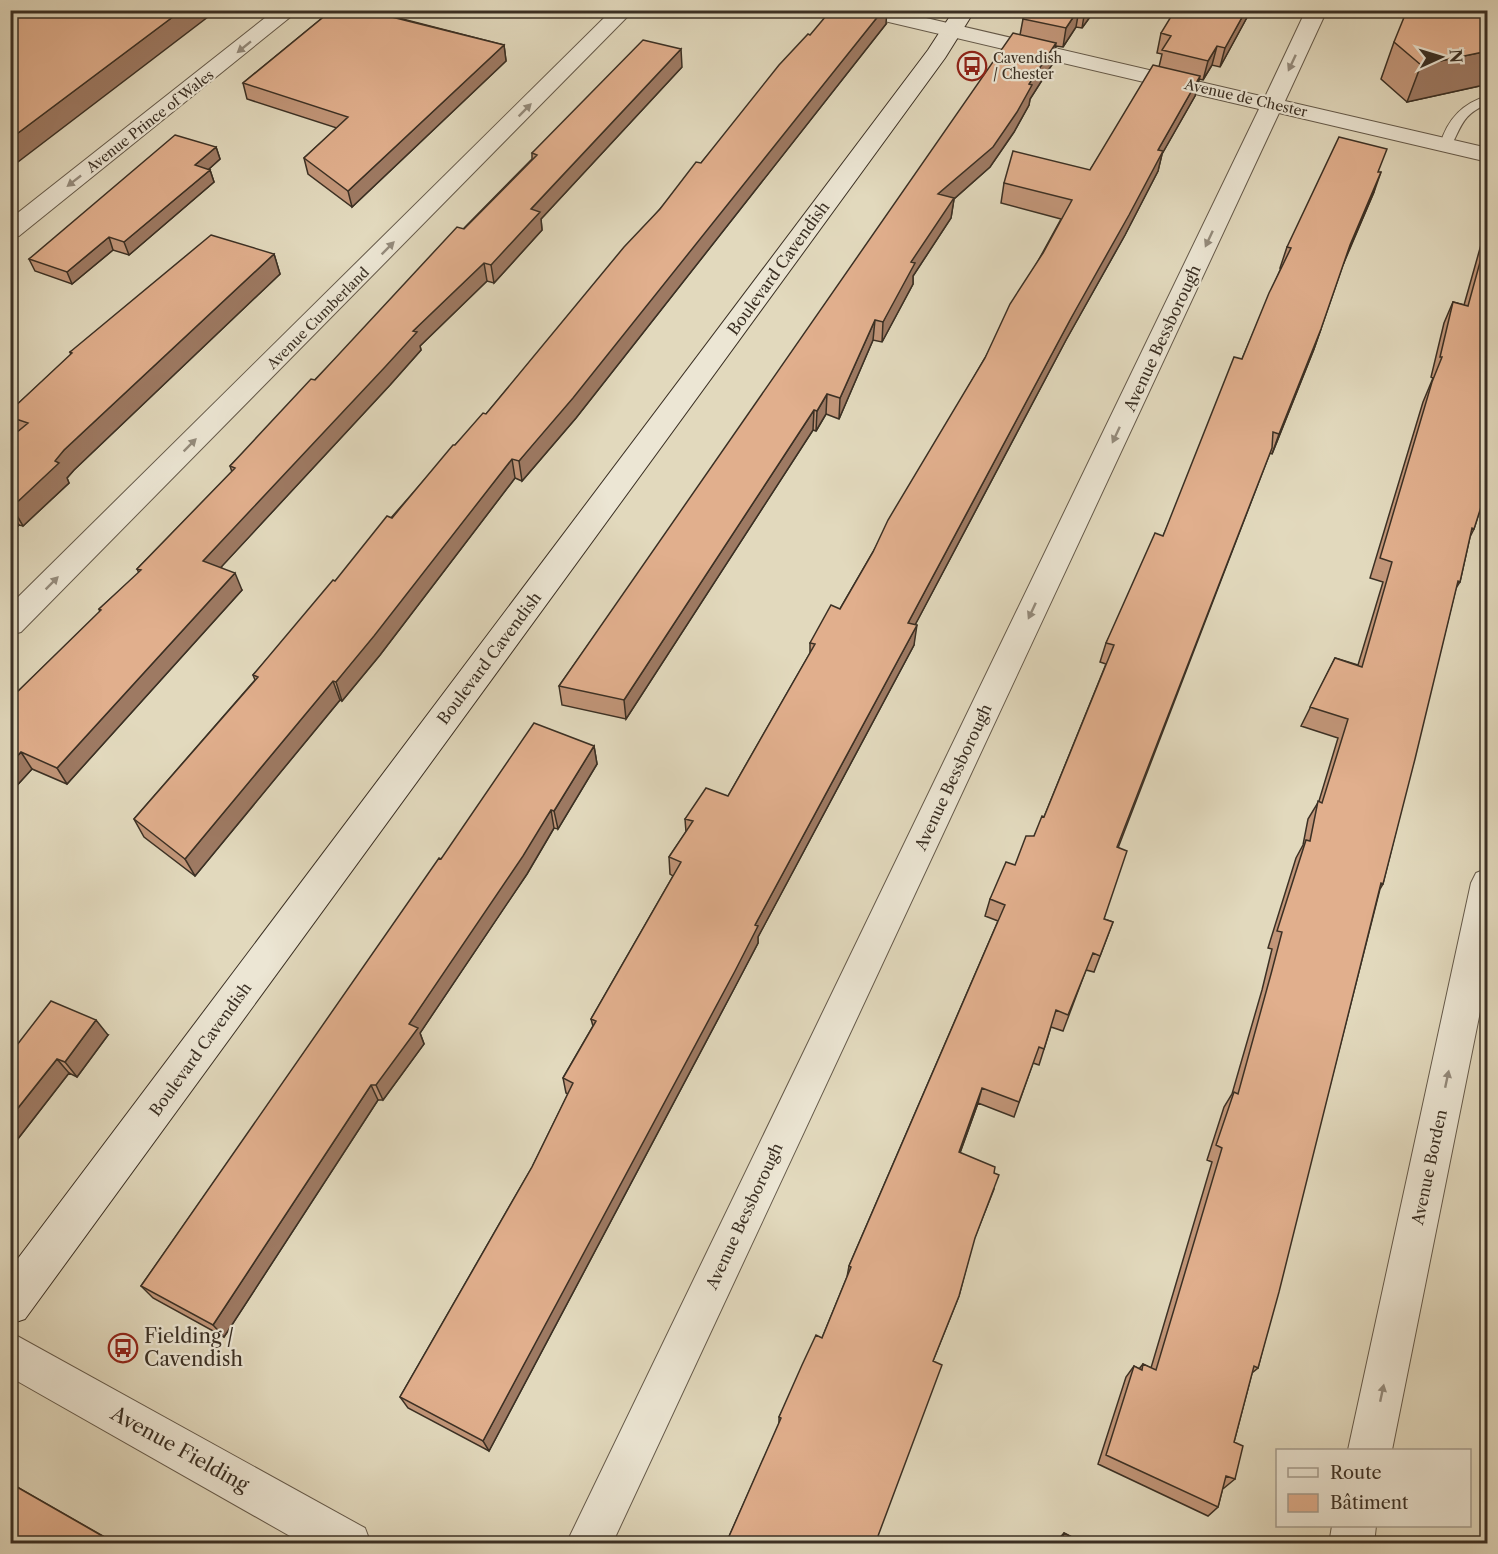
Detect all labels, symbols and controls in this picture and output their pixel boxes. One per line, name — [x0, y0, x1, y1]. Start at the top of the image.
north arrow — [1411, 27, 1471, 87]
one-way arrow — [236, 41, 251, 53]
text: N — [1446, 48, 1466, 64]
place label: Cavendish / Chester — [993, 49, 1062, 83]
bus stop icon: Cavendish / Chester — [956, 50, 988, 82]
one-way arrow — [1288, 55, 1297, 72]
street label: Avenue Prince of Wales — [82, 66, 217, 177]
street label: Avenue de Chester — [1182, 75, 1309, 121]
one-way arrow — [518, 103, 532, 117]
one-way arrow — [66, 174, 82, 187]
street label: Boulevard Cavendish — [723, 197, 833, 339]
one-way arrow — [1204, 231, 1213, 248]
one-way arrow — [381, 241, 395, 256]
street label: Avenue Bessborough — [1119, 262, 1205, 415]
street label: Avenue Cumberland — [263, 263, 373, 373]
one-way arrow — [1111, 426, 1120, 443]
one-way arrow — [183, 439, 197, 453]
one-way arrow — [45, 575, 59, 590]
street label: Boulevard Cavendish — [433, 588, 545, 728]
one-way arrow — [1028, 602, 1037, 619]
street label: Avenue Bessborough — [910, 701, 996, 854]
street label: Boulevard Cavendish — [145, 978, 255, 1120]
one-way arrow — [1443, 1069, 1452, 1088]
street label: Avenue Borden — [1407, 1108, 1451, 1227]
street label: Avenue Bessborough — [701, 1140, 787, 1293]
place label: Fielding / Cavendish — [144, 1324, 243, 1371]
bus stop icon: Fielding / Cavendish — [107, 1332, 139, 1364]
one-way arrow — [1378, 1383, 1387, 1402]
street label: Avenue Fielding — [106, 1401, 254, 1497]
legend — [1276, 1449, 1471, 1527]
text: Route — [1330, 1462, 1382, 1484]
text: Bâtiment — [1330, 1492, 1409, 1514]

